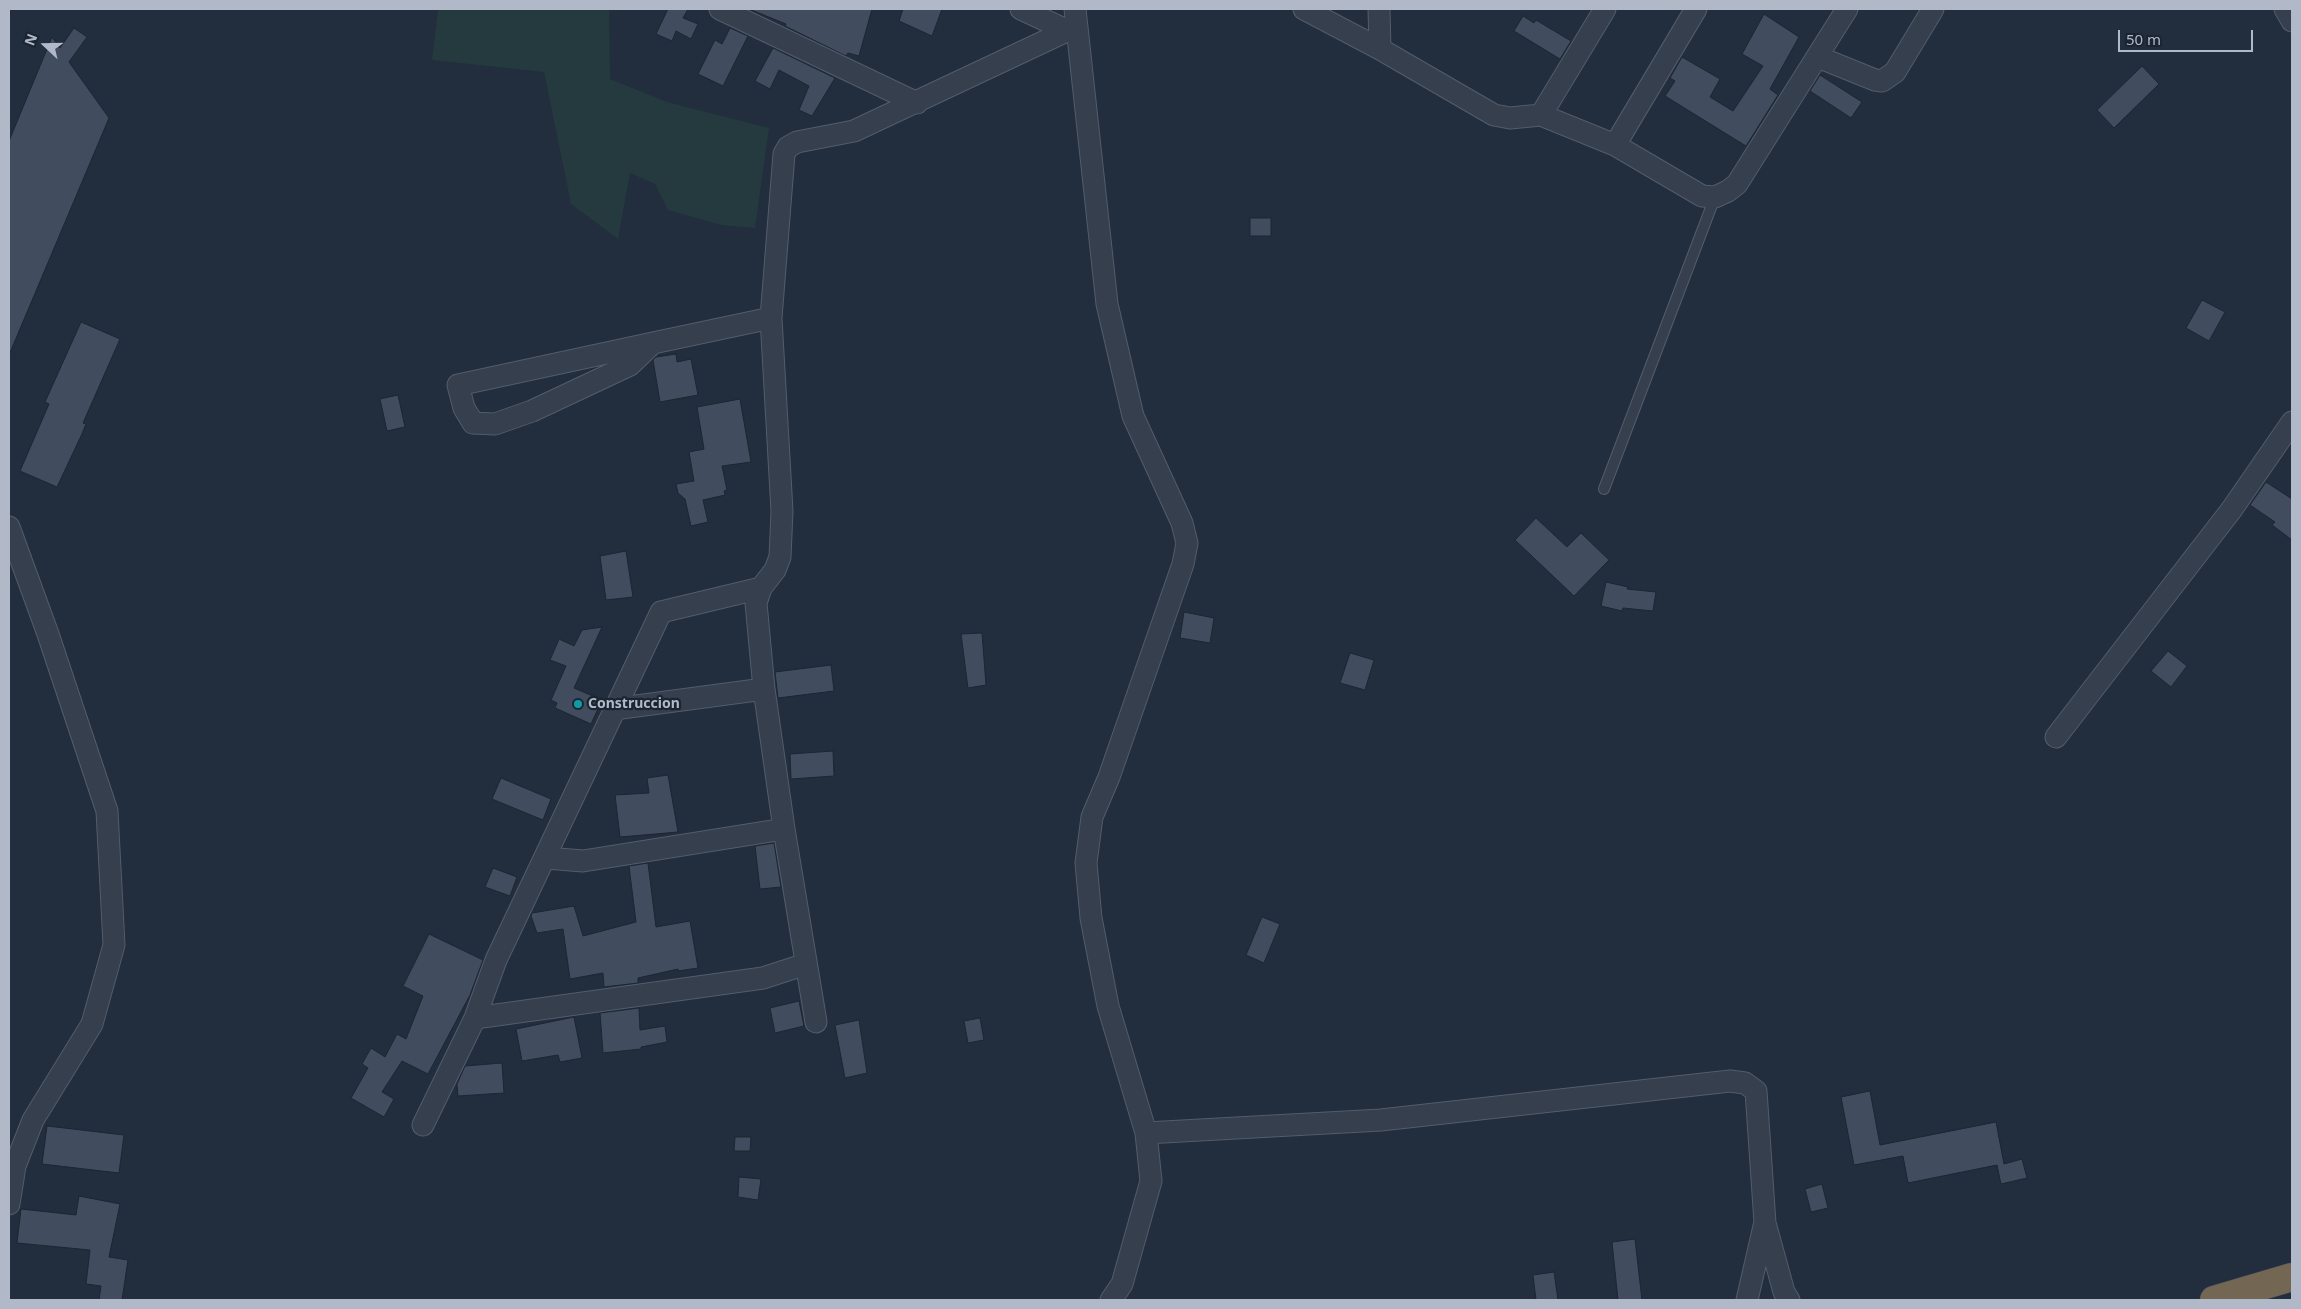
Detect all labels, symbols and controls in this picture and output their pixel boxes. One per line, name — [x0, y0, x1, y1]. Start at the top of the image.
north arrow — [20, 20, 70, 70]
scale bar — [2121, 20, 2256, 52]
text: 50 m — [2126, 29, 2161, 49]
text: N — [20, 31, 41, 48]
place label: Construccion — [588, 696, 680, 712]
marker: Construccion — [572, 698, 584, 710]

